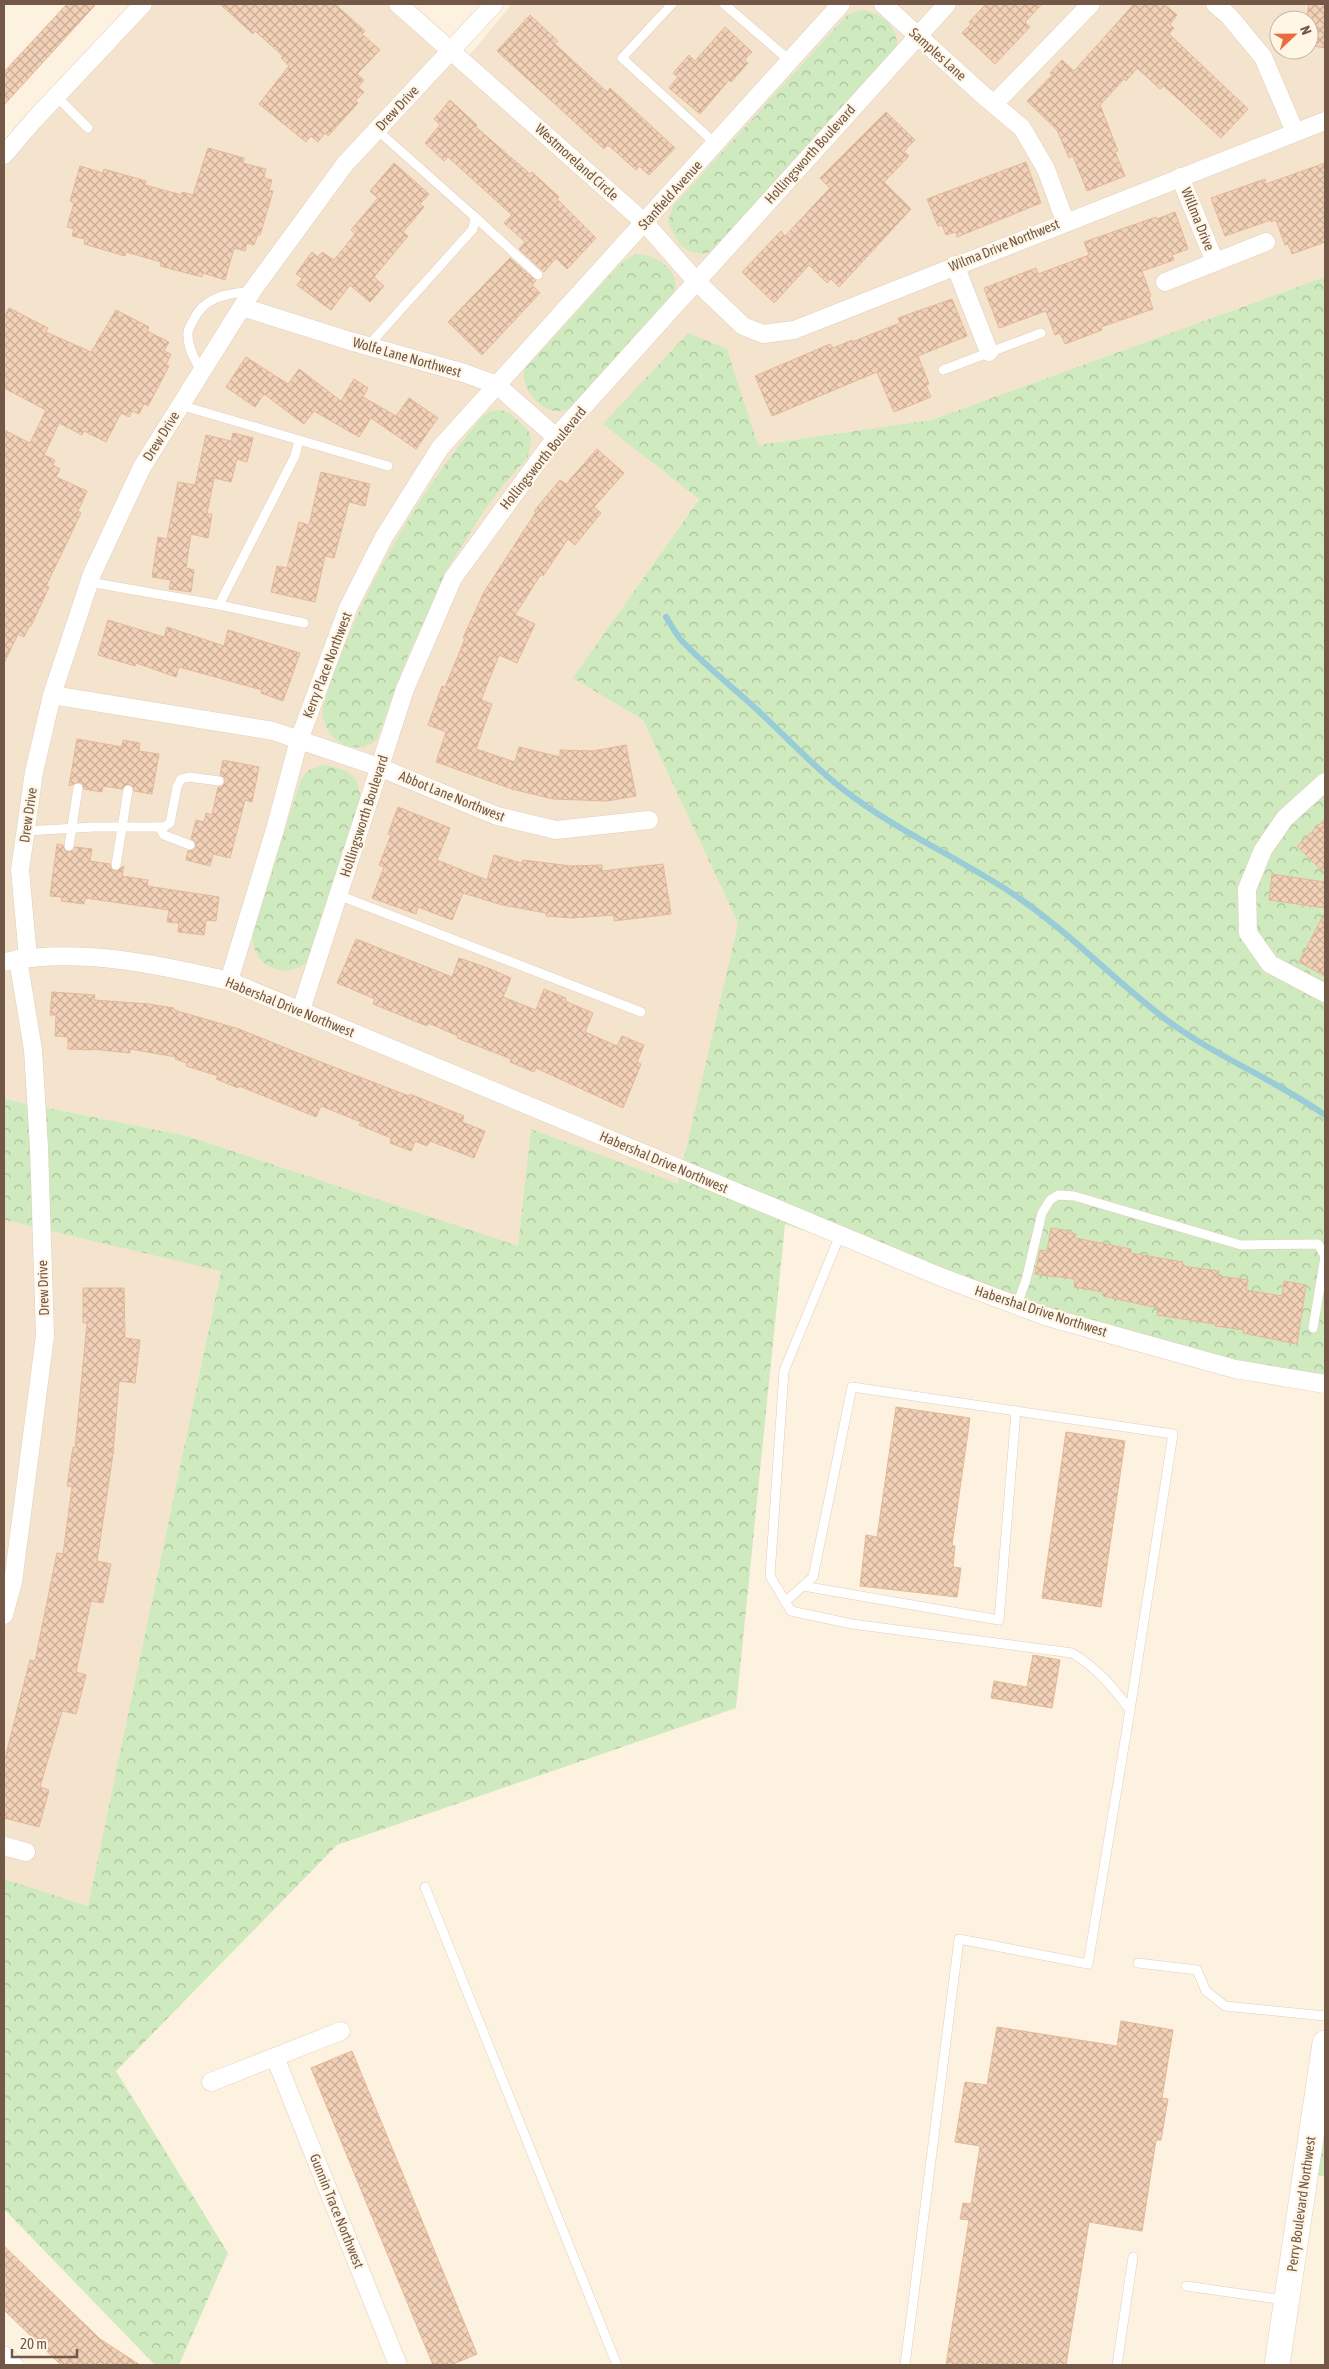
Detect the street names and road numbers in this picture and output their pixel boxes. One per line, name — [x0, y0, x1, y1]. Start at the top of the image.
street label: Samples Lane — [906, 24, 970, 84]
street label: Drew Drive — [372, 82, 422, 134]
street label: Hollingsworth Boulevard — [761, 101, 859, 207]
street label: Westmoreland Circle — [532, 120, 622, 204]
street label: Stanfield Avenue — [635, 157, 705, 233]
street label: Willma Drive — [1178, 185, 1218, 253]
street label: Wilma Drive Northwest — [946, 216, 1062, 274]
street label: Wolfe Lane Northwest — [351, 334, 463, 380]
street label: Hollingsworth Boulevard — [497, 403, 589, 513]
street label: Drew Drive — [139, 408, 183, 464]
street label: Kerry Place Northwest — [299, 610, 355, 720]
street label: Hollingsworth Boulevard — [337, 753, 391, 879]
street label: Abbot Lane Northwest — [397, 767, 507, 825]
street label: Drew Drive — [16, 786, 40, 844]
street label: Habershal Drive Northwest — [223, 974, 357, 1040]
street label: Habershal Drive Northwest — [597, 1128, 731, 1196]
street label: Drew Drive — [34, 1260, 52, 1316]
street label: Habershal Drive Northwest — [973, 1282, 1109, 1340]
street label: Perry Boulevard Northwest — [1284, 2135, 1318, 2273]
street label: Gunnin Trace Northwest — [307, 2151, 367, 2271]

